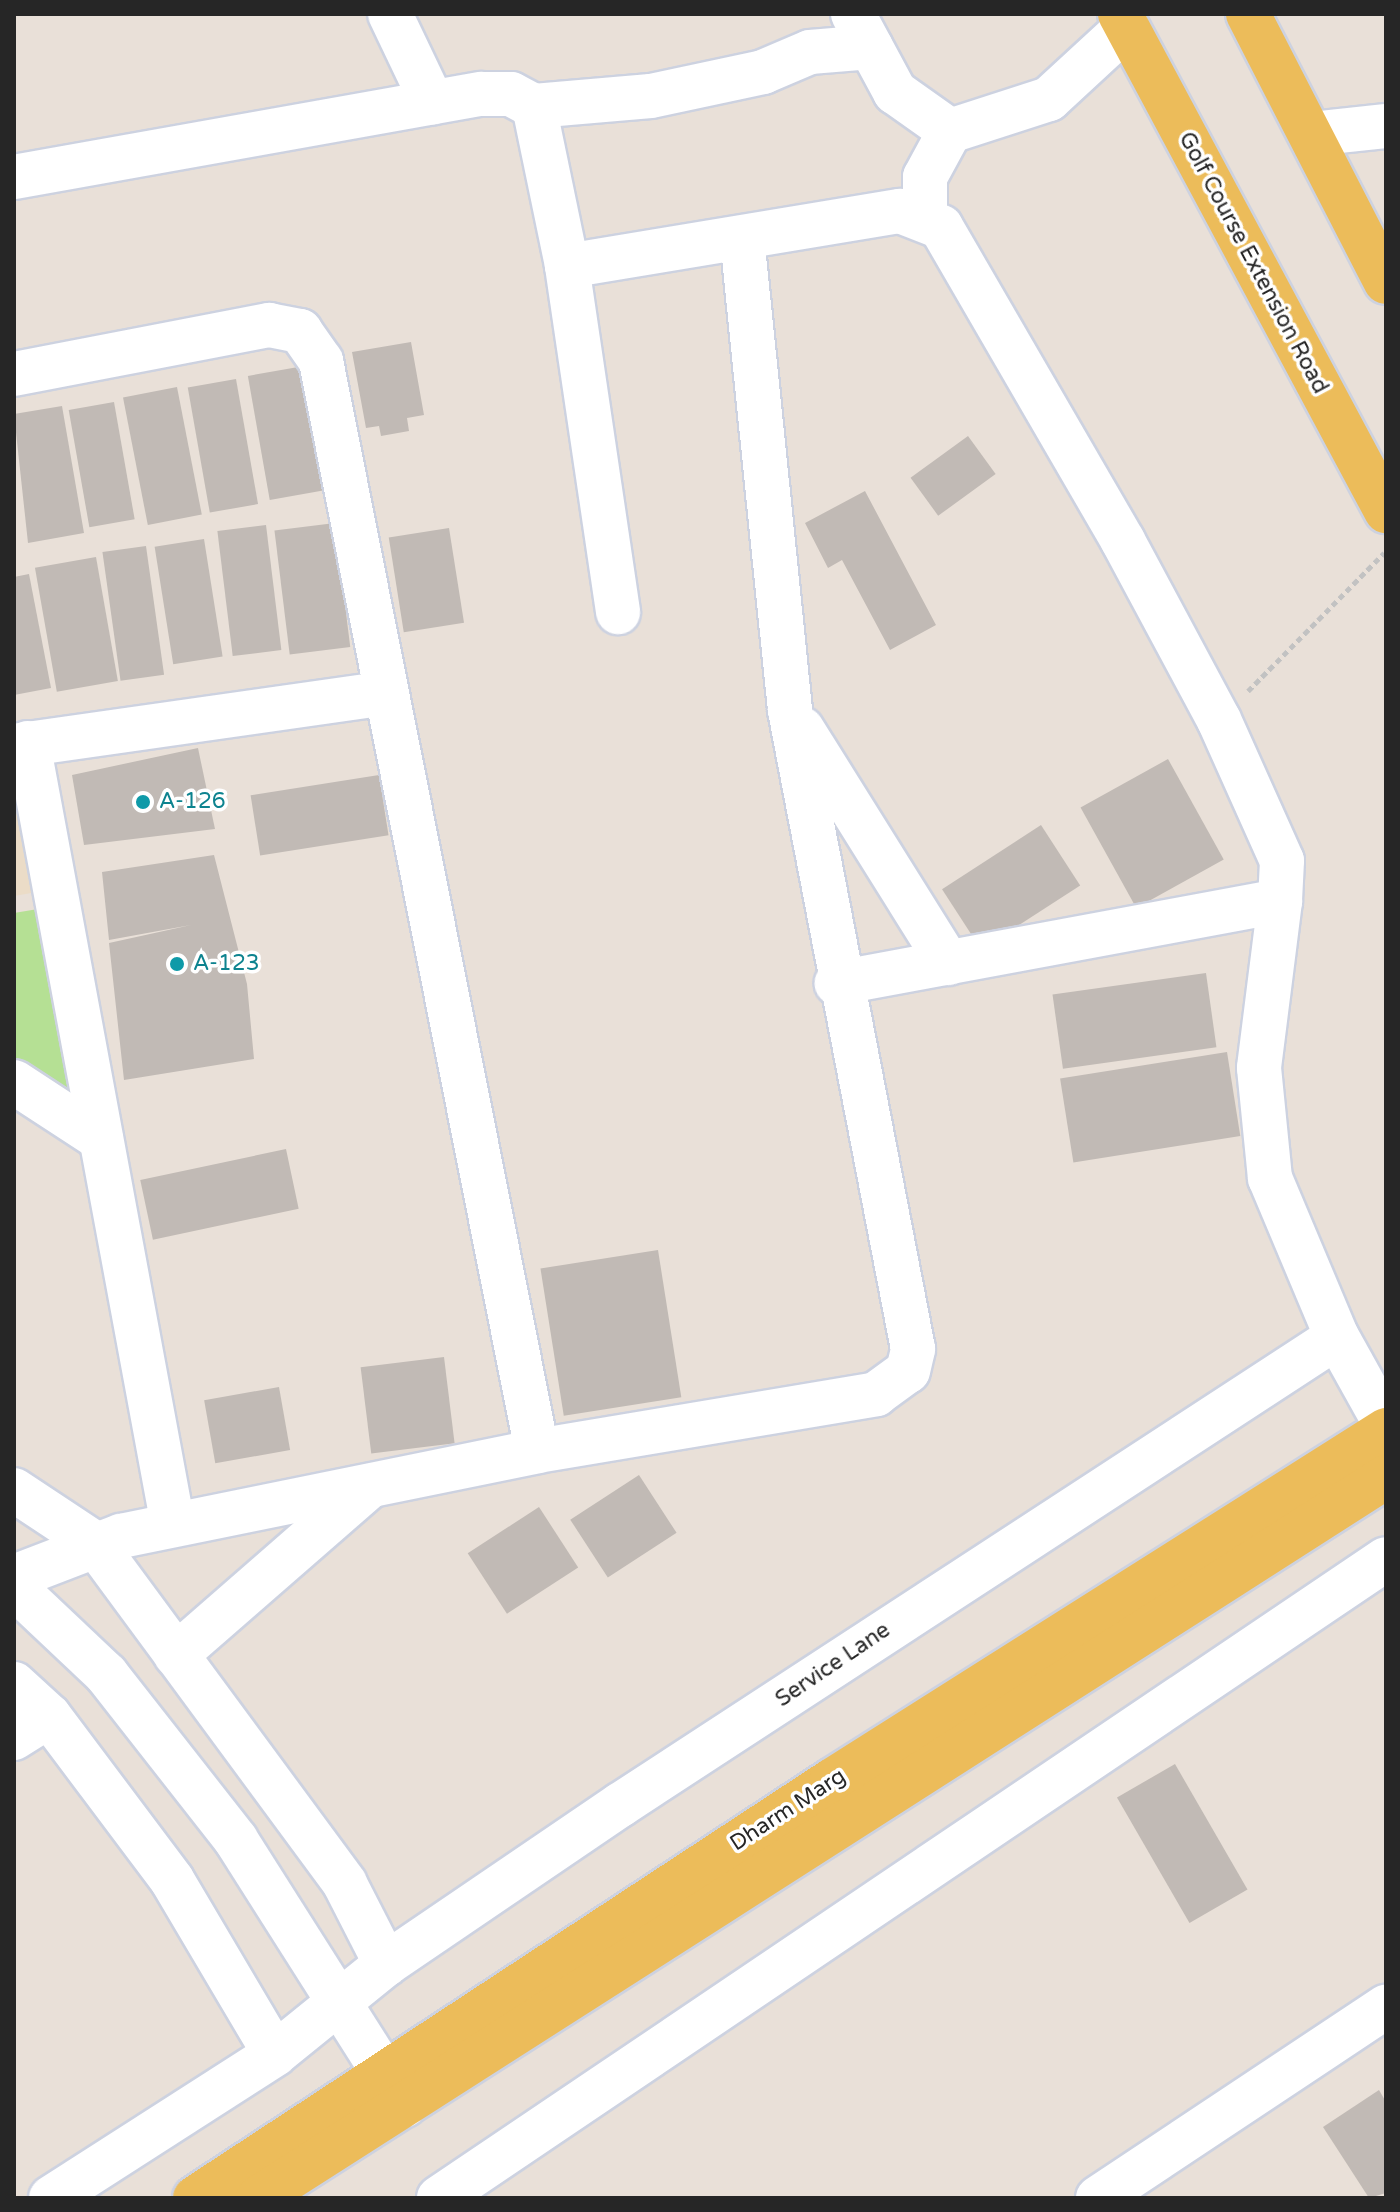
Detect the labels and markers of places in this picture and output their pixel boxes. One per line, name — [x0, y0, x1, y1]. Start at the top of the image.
place label: A-126 — [159, 789, 226, 815]
marker: A-126 — [134, 793, 152, 811]
place label: A-123 — [193, 951, 260, 977]
marker: A-123 — [168, 955, 186, 973]

